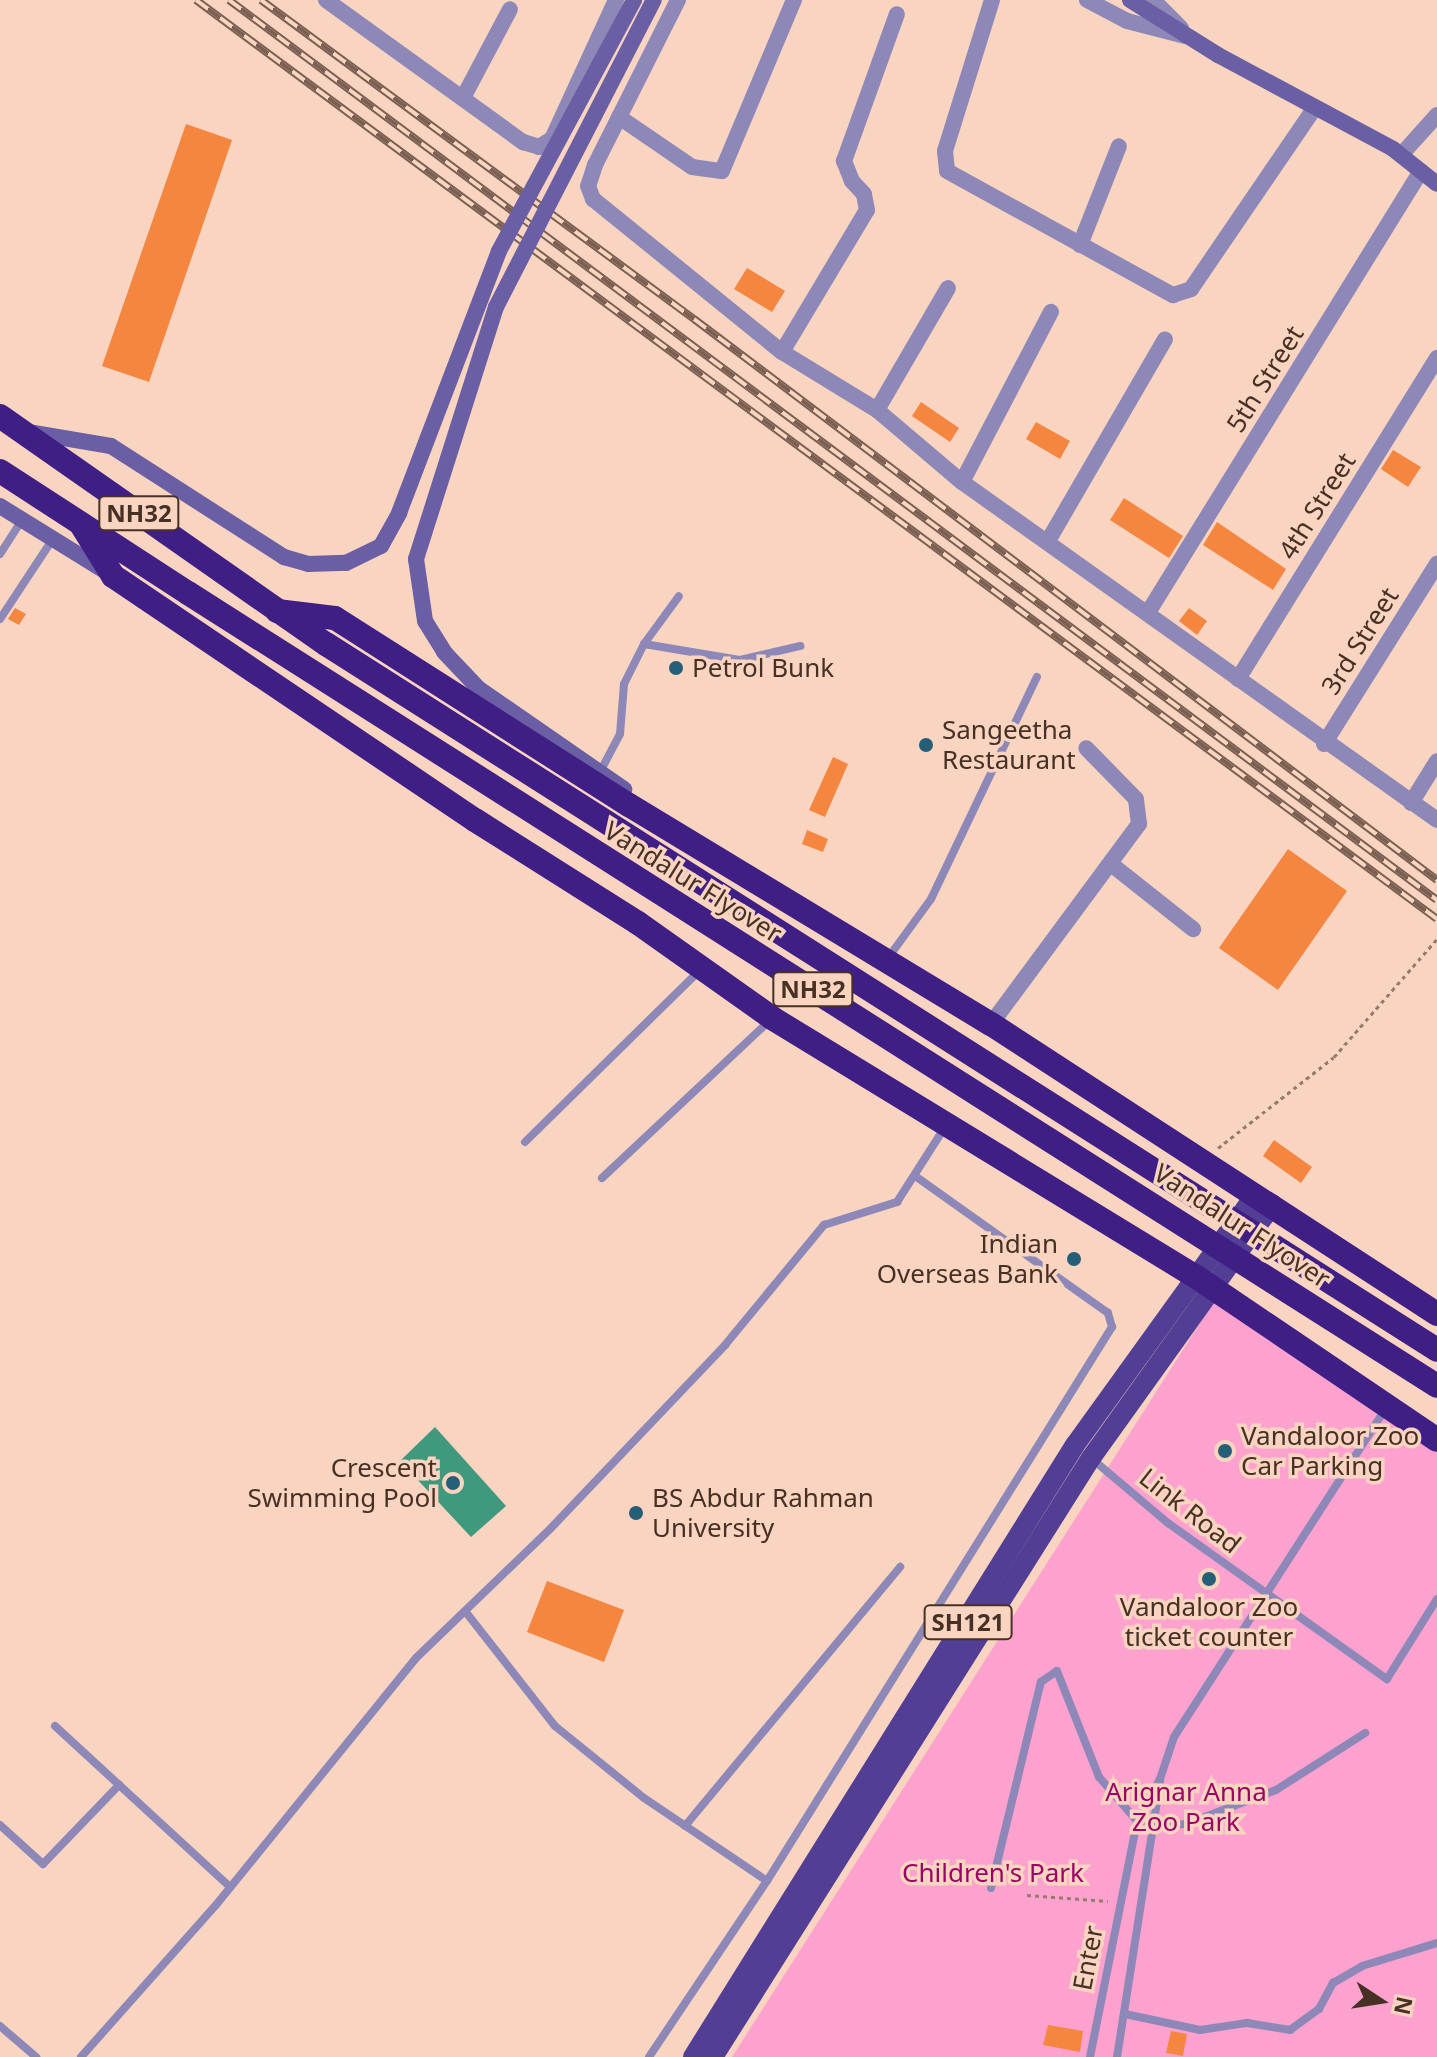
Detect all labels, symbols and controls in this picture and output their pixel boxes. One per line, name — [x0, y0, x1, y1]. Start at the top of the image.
street label: 5th Street — [1220, 320, 1310, 438]
street label: 4th Street — [1272, 447, 1362, 565]
road number: NH32 — [97, 493, 181, 533]
street label: 3rd Street — [1315, 582, 1405, 700]
place label: Petrol Bunk — [692, 652, 834, 684]
marker: Petrol Bunk — [667, 659, 685, 677]
place label: Sangeetha Restaurant — [942, 714, 1076, 776]
marker: Sangeetha Restaurant — [917, 736, 935, 754]
street label: Vandalur Flyover — [598, 815, 788, 949]
road number: NH32 — [771, 969, 855, 1009]
street label: Vandalur Flyover — [1148, 1157, 1336, 1295]
place label: Indian Overseas Bank — [877, 1228, 1058, 1290]
marker: Indian Overseas Bank — [1065, 1250, 1083, 1268]
place label: Vandaloor Zoo Car Parking — [1241, 1420, 1419, 1482]
marker: Vandaloor Zoo Car Parking — [1216, 1442, 1234, 1460]
place label: Crescent Swimming Pool — [248, 1452, 437, 1514]
street label: Link Road — [1133, 1462, 1247, 1560]
marker: Crescent Swimming Pool — [444, 1474, 462, 1492]
place label: BS Abdur Rahman University — [652, 1482, 874, 1544]
marker: BS Abdur Rahman University — [627, 1504, 645, 1522]
marker: Vandaloor Zoo ticket counter — [1200, 1570, 1218, 1588]
place label: Vandaloor Zoo ticket counter — [1120, 1591, 1298, 1652]
road number: SH121 — [922, 1602, 1014, 1642]
park label: Arignar Anna Zoo Park — [1105, 1776, 1267, 1838]
park label: Children's Park — [902, 1857, 1084, 1889]
street label: Enter — [1066, 1923, 1110, 1993]
north arrow — [1341, 1961, 1421, 2041]
text: N — [1388, 1994, 1421, 2018]

